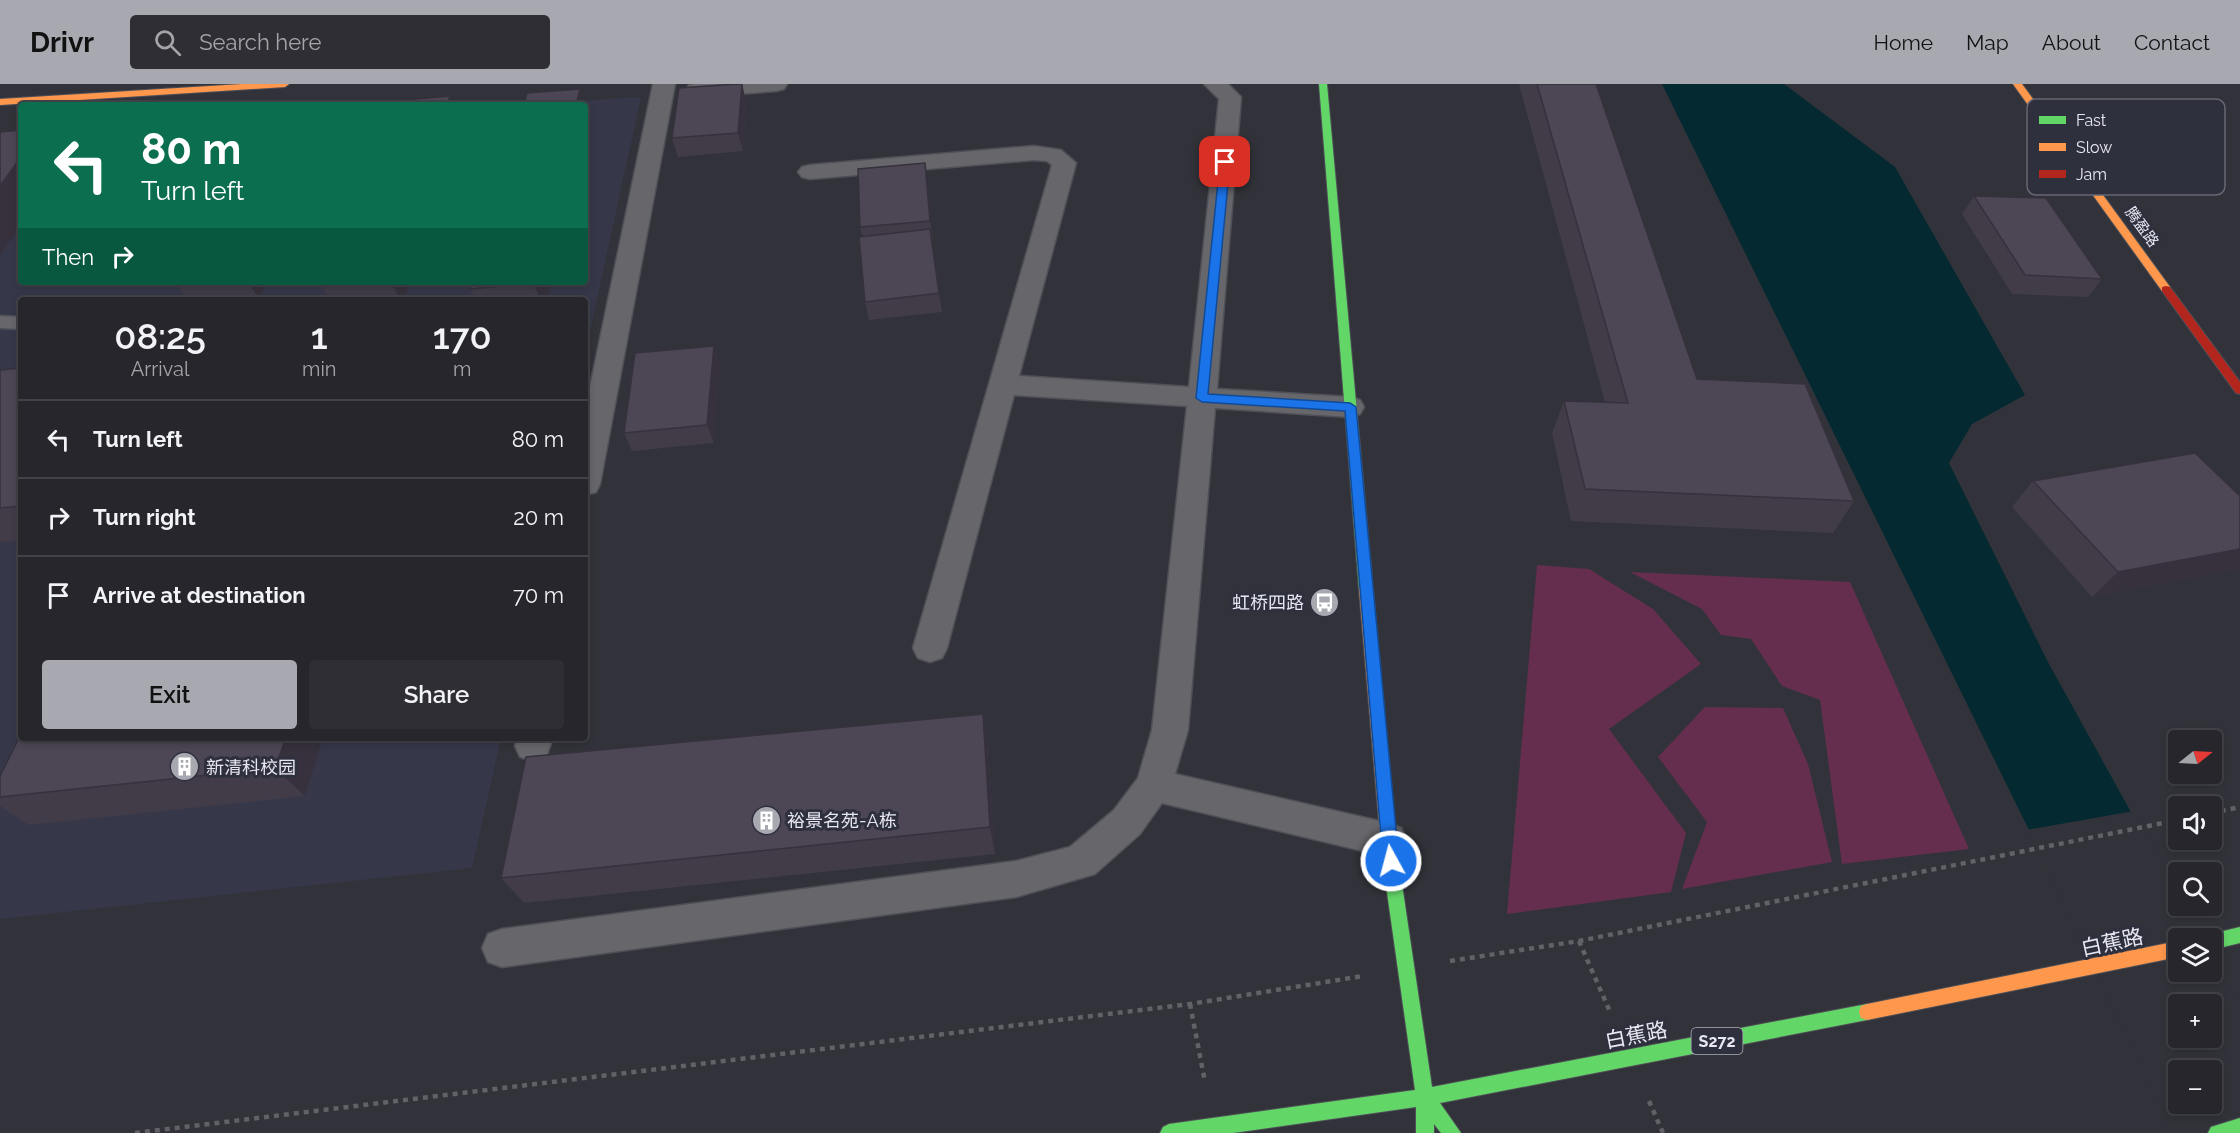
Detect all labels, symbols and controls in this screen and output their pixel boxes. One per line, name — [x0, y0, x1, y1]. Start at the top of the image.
search box — [130, 15, 550, 69]
text: Drivr — [30, 26, 94, 59]
icon: search — [151, 26, 184, 59]
text: Search here — [199, 29, 321, 55]
text: Home — [1874, 30, 1933, 55]
text: Map — [1966, 30, 2009, 55]
text: About — [2042, 30, 2101, 55]
text: Contact — [2134, 30, 2210, 55]
legend — [2027, 99, 2225, 195]
text: Fast — [2076, 111, 2107, 130]
text: 80 m — [141, 125, 241, 174]
icon: left — [42, 126, 120, 204]
pin — [1199, 136, 1250, 187]
text: Slow — [2076, 138, 2112, 157]
icon: arrive — [1208, 145, 1241, 178]
text: Jam — [2076, 165, 2107, 184]
text: Turn left — [141, 175, 244, 206]
street label: 腾盈路 — [2121, 204, 2163, 250]
icon: right — [106, 240, 139, 273]
text: Then — [42, 244, 94, 270]
text: 08:25 — [114, 315, 206, 357]
text: 1 — [311, 315, 328, 357]
text: 170 — [433, 315, 492, 357]
text: Arrival — [131, 357, 189, 381]
text: min — [302, 357, 336, 381]
text: m — [453, 357, 471, 381]
icon: left — [42, 423, 75, 456]
text: Turn left — [93, 426, 183, 452]
text: 80 m — [512, 426, 564, 452]
icon: right — [42, 501, 75, 534]
text: Turn right — [93, 504, 196, 530]
text: 20 m — [513, 504, 564, 530]
icon: arrive — [42, 579, 75, 612]
text: Arrive at destination — [93, 582, 306, 608]
text: 70 m — [513, 582, 564, 608]
bus stop icon: 虹桥四路 — [1309, 586, 1341, 618]
place label: 虹桥四路 — [1232, 592, 1304, 613]
button: Exit — [42, 660, 297, 729]
button: Share — [309, 660, 564, 729]
north arrow — [2168, 730, 2222, 784]
map controls — [2168, 730, 2222, 1114]
building icon: 新清科校园 — [169, 751, 201, 783]
place label: 新清科校园 — [206, 757, 296, 778]
button: sound — [2168, 796, 2222, 850]
building icon: 裕景名苑-A栋 — [750, 804, 782, 836]
place label: 裕景名苑-A栋 — [787, 810, 897, 831]
position arrow — [1359, 829, 1423, 893]
button: search — [2168, 862, 2222, 916]
street label: 白蕉路 — [2079, 923, 2145, 961]
button: layers — [2168, 928, 2222, 982]
button: + — [2168, 994, 2222, 1048]
street label: 白蕉路 — [1603, 1017, 1669, 1053]
road number: S272 — [1692, 1028, 1742, 1054]
button: − — [2168, 1060, 2222, 1114]

